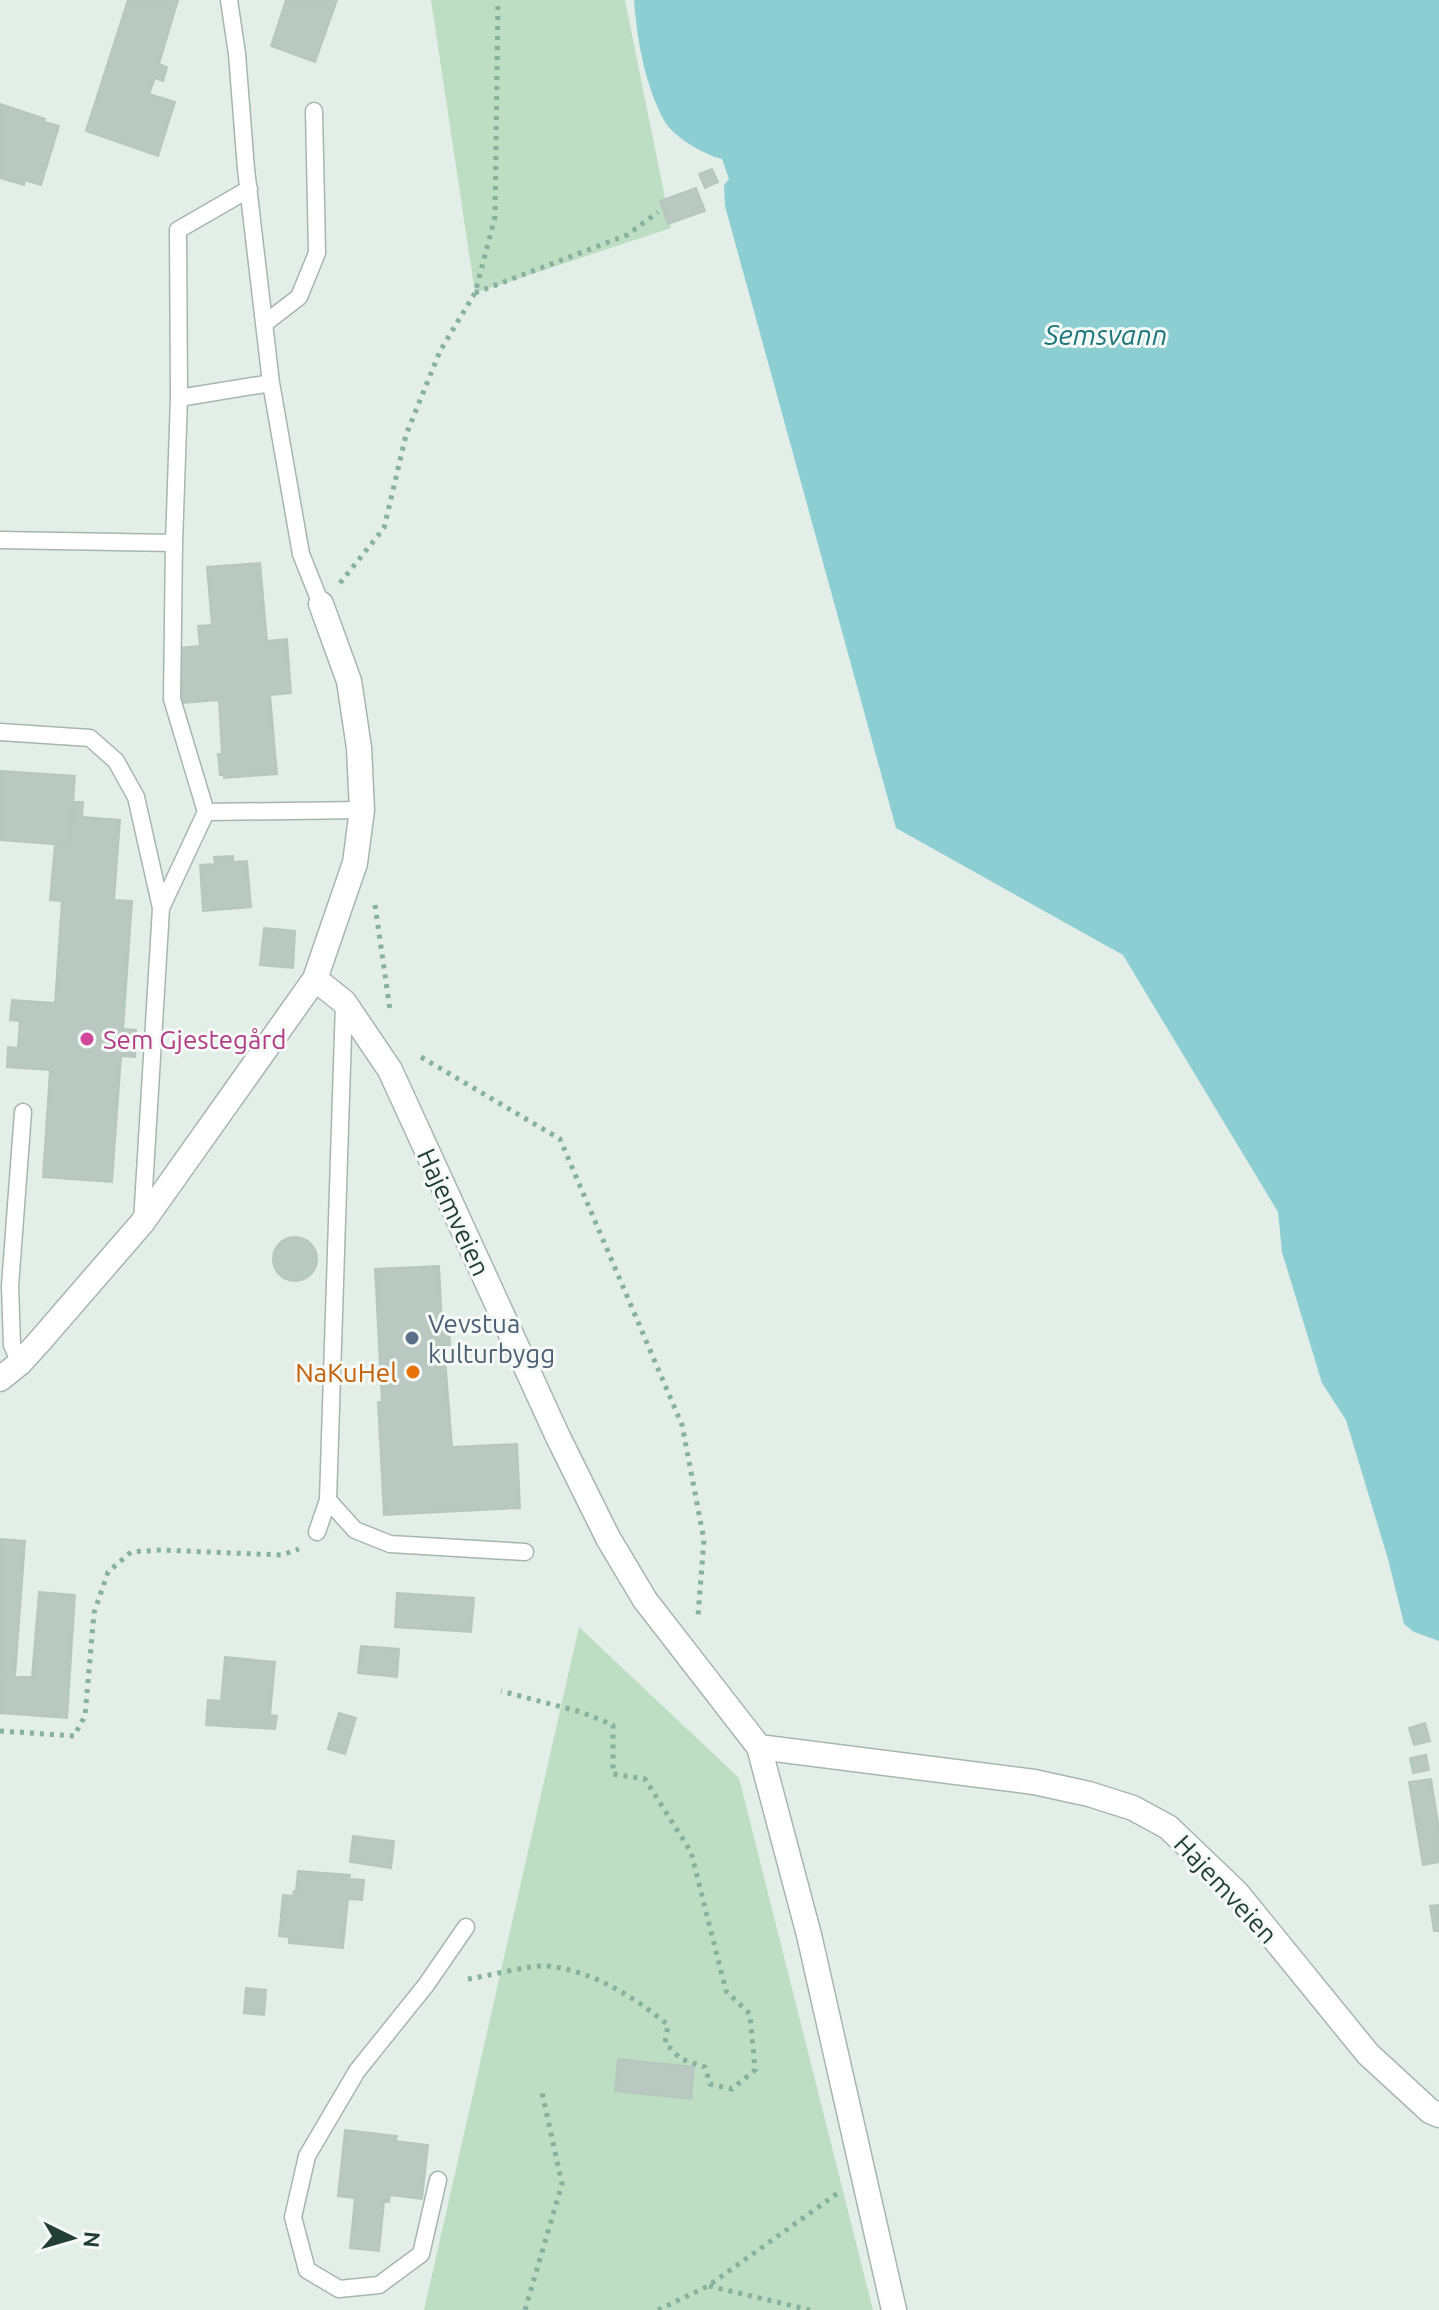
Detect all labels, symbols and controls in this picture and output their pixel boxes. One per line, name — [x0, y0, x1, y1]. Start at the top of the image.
water label: Semsvann — [1043, 319, 1168, 350]
place label: Sem Gjestegård — [103, 1025, 286, 1054]
marker: Sem Gjestegård — [78, 1030, 96, 1048]
street label: Hajemveien — [412, 1144, 496, 1280]
place label: Vevstua kulturbygg — [428, 1309, 555, 1368]
marker: Vevstua kulturbygg — [403, 1329, 421, 1347]
place label: NaKuHel — [295, 1358, 397, 1387]
marker: NaKuHel — [404, 1363, 422, 1381]
street label: Hajemveien — [1169, 1829, 1283, 1949]
north arrow — [32, 2198, 112, 2278]
text: N — [79, 2231, 106, 2249]

